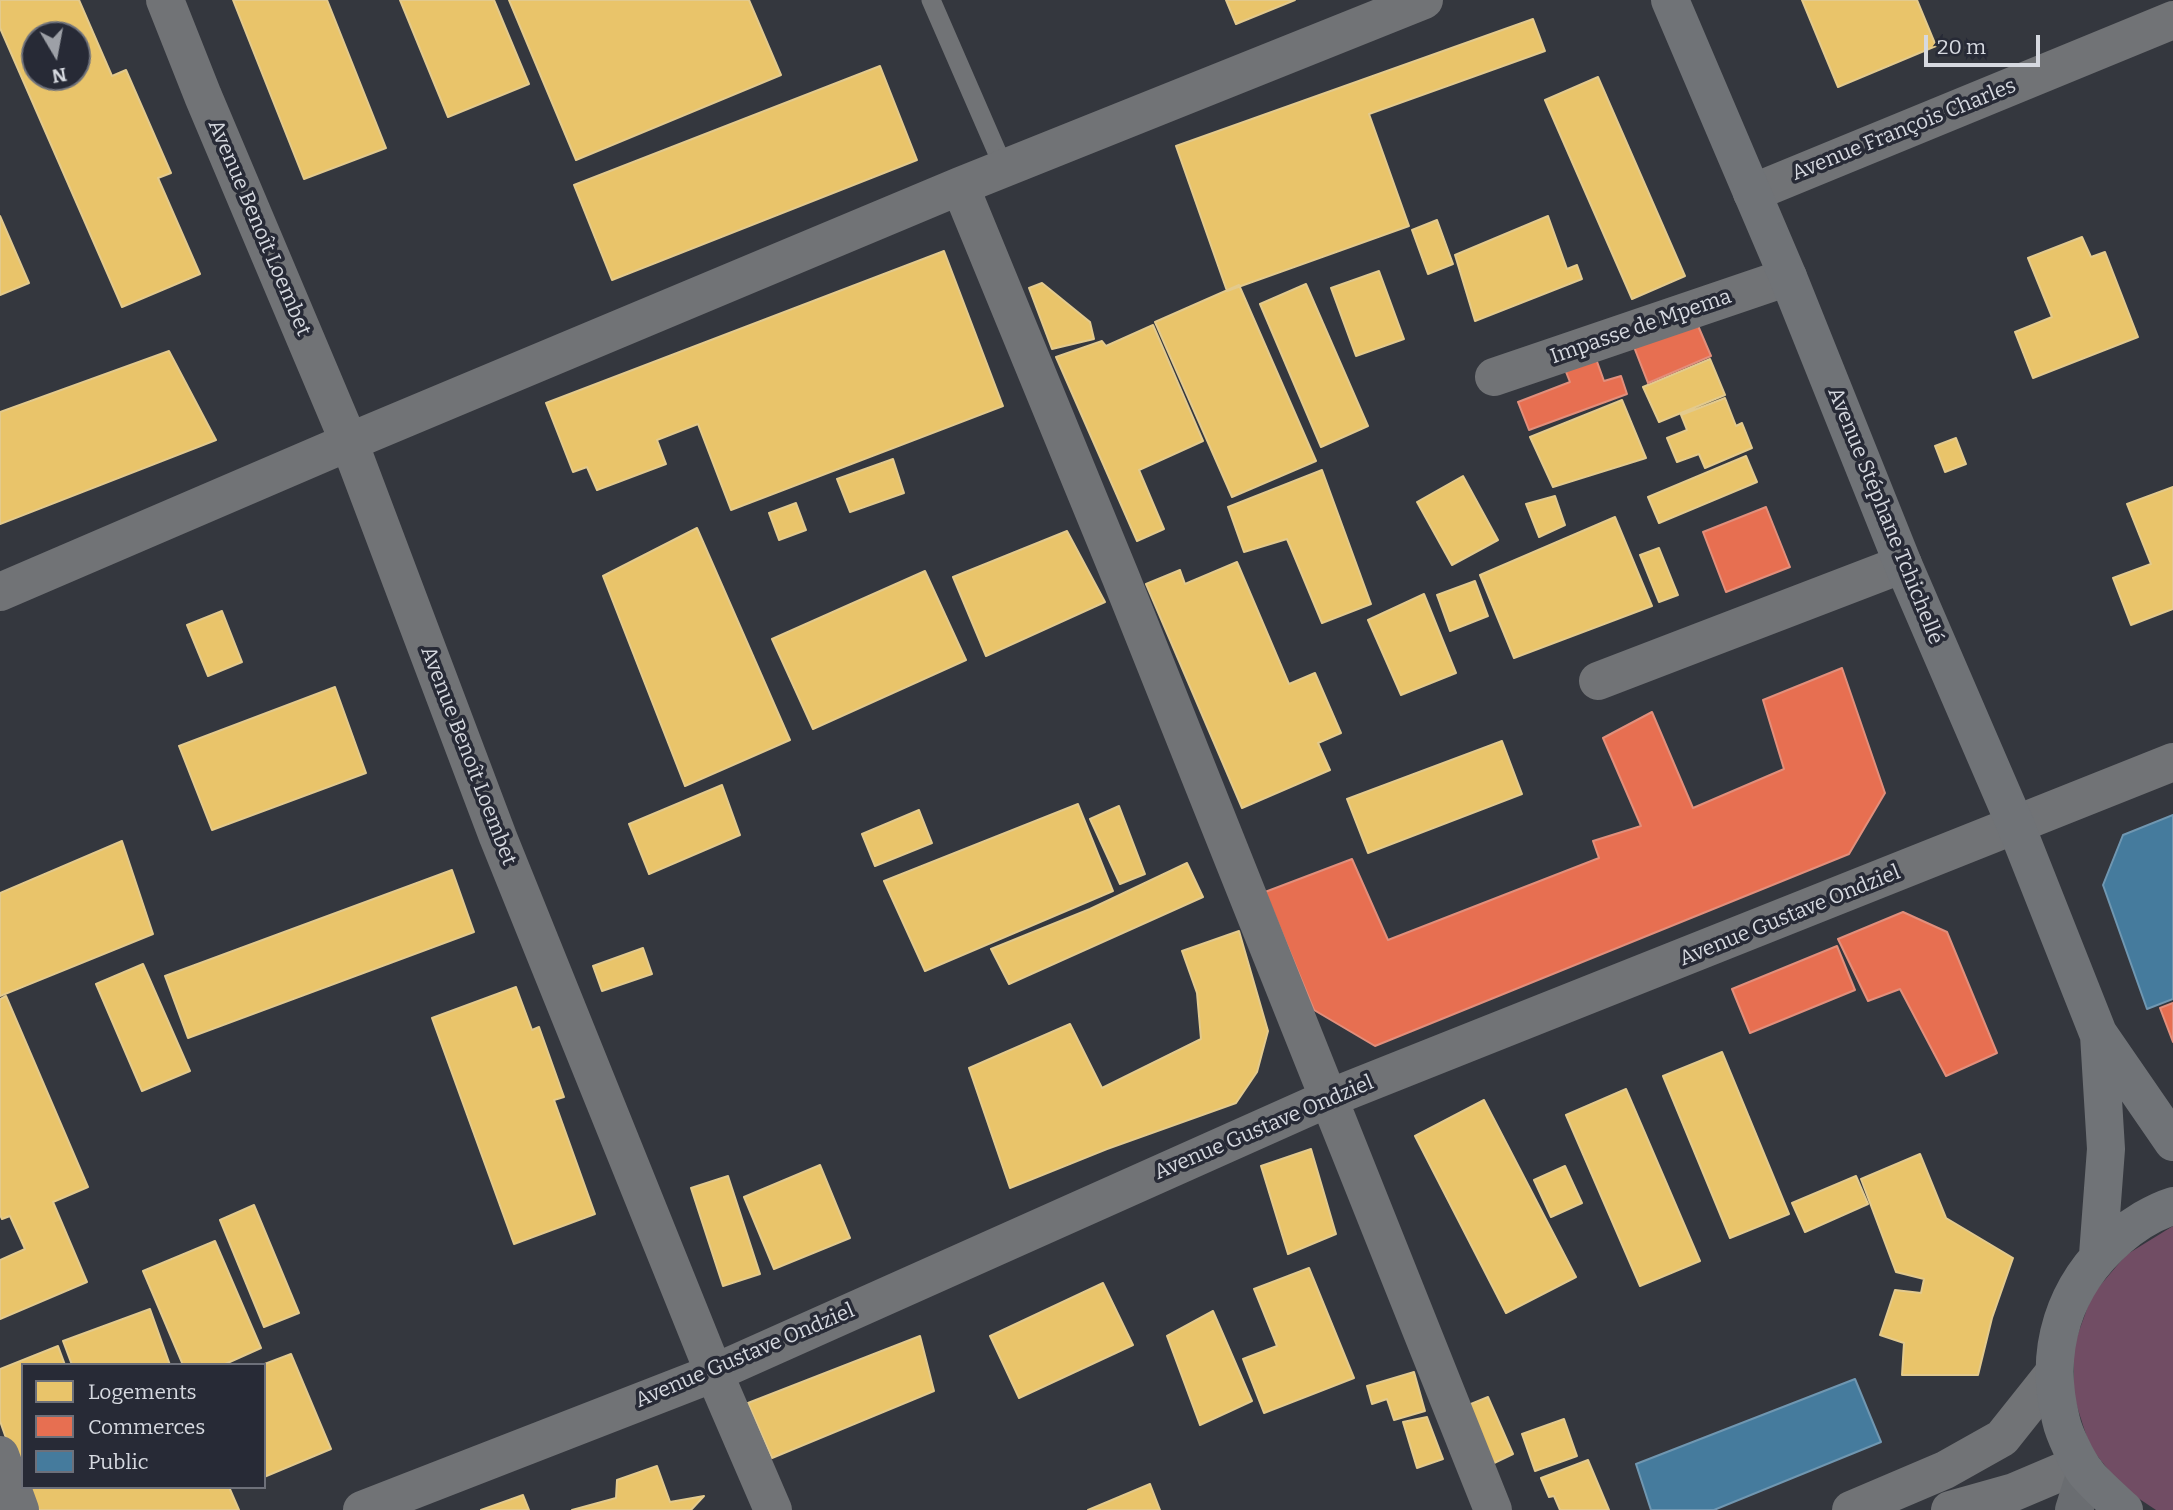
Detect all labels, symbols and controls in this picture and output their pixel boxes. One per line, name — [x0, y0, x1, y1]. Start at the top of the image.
north arrow — [21, 21, 91, 91]
scale bar — [1928, 21, 2044, 65]
text: 20 m — [1937, 34, 1986, 60]
text: N — [50, 63, 69, 88]
street label: Avenue François Charles — [1788, 73, 2020, 187]
street label: Avenue Benoît Loembet — [202, 116, 316, 340]
street label: Impasse de Mpema — [1547, 284, 1735, 370]
street label: Avenue Stéphane Tchichellé — [1822, 384, 1948, 648]
street label: Avenue Benoît Loembet — [415, 643, 521, 869]
street label: Avenue Gustave Ondziel — [1676, 860, 1904, 972]
street label: Avenue Gustave Ondziel — [1150, 1070, 1378, 1186]
street label: Avenue Gustave Ondziel — [631, 1298, 859, 1414]
legend — [21, 1363, 266, 1489]
text: Logements — [88, 1379, 197, 1405]
text: Commerces — [88, 1414, 205, 1440]
text: Public — [88, 1449, 149, 1475]

